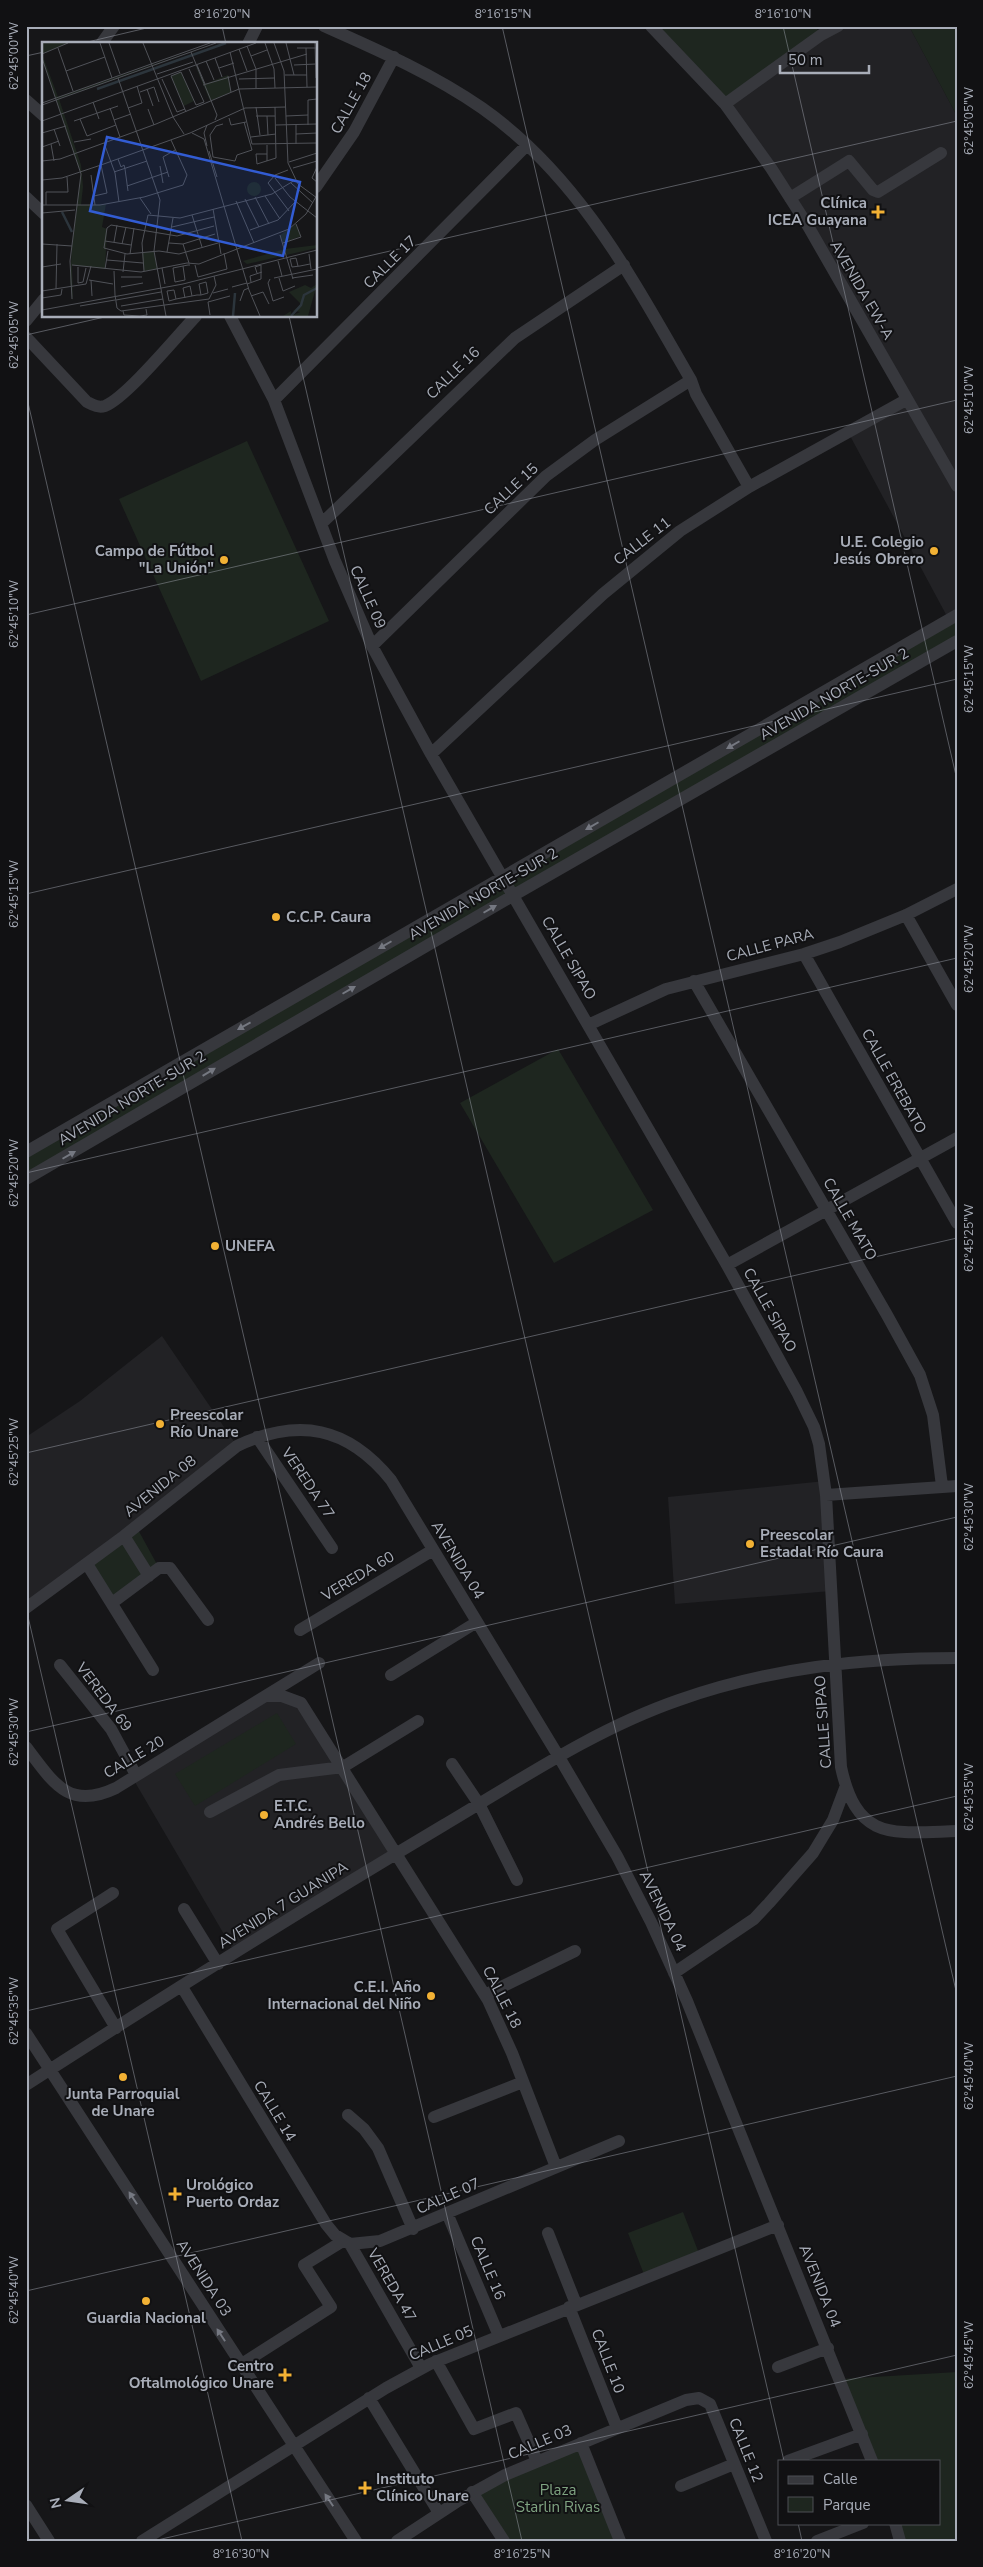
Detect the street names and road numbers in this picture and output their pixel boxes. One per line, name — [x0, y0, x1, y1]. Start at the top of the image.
street label: CALLE 18 — [326, 69, 376, 137]
street label: CALLE 17 — [359, 231, 421, 293]
street label: AVENIDA EW-A — [826, 237, 899, 343]
street label: CALLE 16 — [422, 342, 484, 404]
street label: CALLE 15 — [479, 459, 543, 519]
street label: CALLE 11 — [609, 512, 675, 570]
street label: CALLE 09 — [345, 562, 391, 632]
street label: AVENIDA NORTE-SUR 2 — [756, 643, 912, 745]
street label: AVENIDA NORTE-SUR 2 — [405, 843, 561, 945]
street label: CALLE SIPAO — [537, 913, 601, 1003]
street label: CALLE PARA — [724, 924, 816, 966]
street label: CALLE EREBATO — [857, 1025, 931, 1137]
street label: AVENIDA NORTE-SUR 2 — [54, 1046, 210, 1150]
street label: CALLE MATO — [818, 1174, 882, 1264]
street label: CALLE SIPAO — [739, 1264, 801, 1356]
street label: VEREDA 77 — [276, 1443, 339, 1522]
street label: AVENIDA 08 — [120, 1451, 200, 1521]
street label: AVENIDA 04 — [427, 1517, 489, 1603]
street label: VEREDA 60 — [317, 1546, 398, 1606]
street label: VEREDA 69 — [71, 1658, 137, 1736]
street label: CALLE SIPAO — [810, 1675, 836, 1769]
street label: CALLE 20 — [100, 1731, 168, 1783]
street label: AVENIDA 7 GUANIPA — [214, 1857, 352, 1953]
street label: AVENIDA 04 — [635, 1867, 691, 1955]
street label: CALLE 18 — [478, 1962, 526, 2032]
street label: CALLE 14 — [249, 2077, 301, 2145]
street label: CALLE 07 — [413, 2173, 483, 2219]
street label: CALLE 16 — [466, 2233, 510, 2303]
street label: AVENIDA 03 — [172, 2236, 236, 2320]
street label: AVENIDA 04 — [794, 2242, 846, 2330]
street label: VEREDA 47 — [362, 2244, 421, 2325]
street label: CALLE 05 — [406, 2321, 476, 2365]
street label: CALLE 10 — [587, 2326, 629, 2396]
street label: CALLE 12 — [724, 2415, 768, 2485]
street label: CALLE 03 — [505, 2420, 575, 2464]

